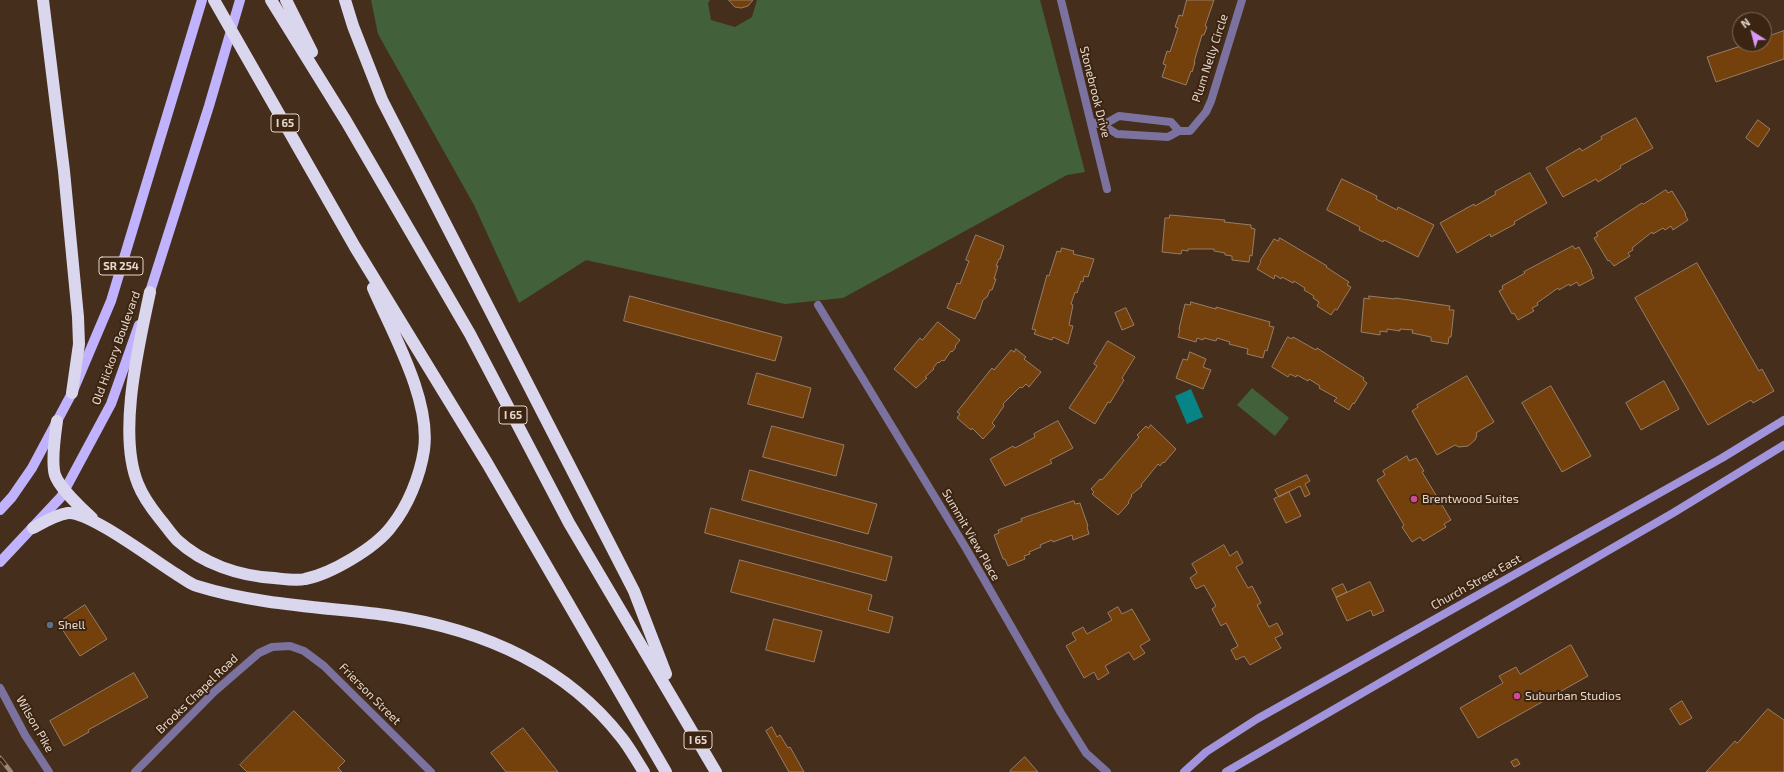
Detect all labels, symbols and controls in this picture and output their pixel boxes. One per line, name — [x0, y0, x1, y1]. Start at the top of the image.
street label: Plum Nelly Circle — [1189, 12, 1231, 104]
north arrow — [1732, 12, 1772, 52]
text: N — [1738, 15, 1752, 30]
street label: Stonebrook Drive — [1077, 45, 1113, 139]
road number: I 65 — [271, 114, 299, 132]
road number: SR 254 — [99, 257, 143, 275]
street label: Old Hickory Boulevard — [89, 289, 143, 407]
road number: I 65 — [499, 406, 527, 424]
street label: Summit View Place — [939, 487, 1003, 583]
place label: Brentwood Suites — [1422, 492, 1519, 506]
marker: Brentwood Suites — [1409, 494, 1419, 504]
street label: Church Street East — [1428, 551, 1524, 613]
place label: Shell — [58, 618, 85, 632]
marker: Shell — [45, 620, 55, 630]
street label: Brooks Chapel Road — [153, 651, 241, 737]
street label: Frierson Street — [336, 660, 404, 728]
place label: Suburban Studios — [1525, 689, 1621, 703]
marker: Suburban Studios — [1512, 691, 1522, 701]
street label: Wilson Pike — [13, 693, 57, 755]
road number: I 65 — [684, 731, 712, 749]

